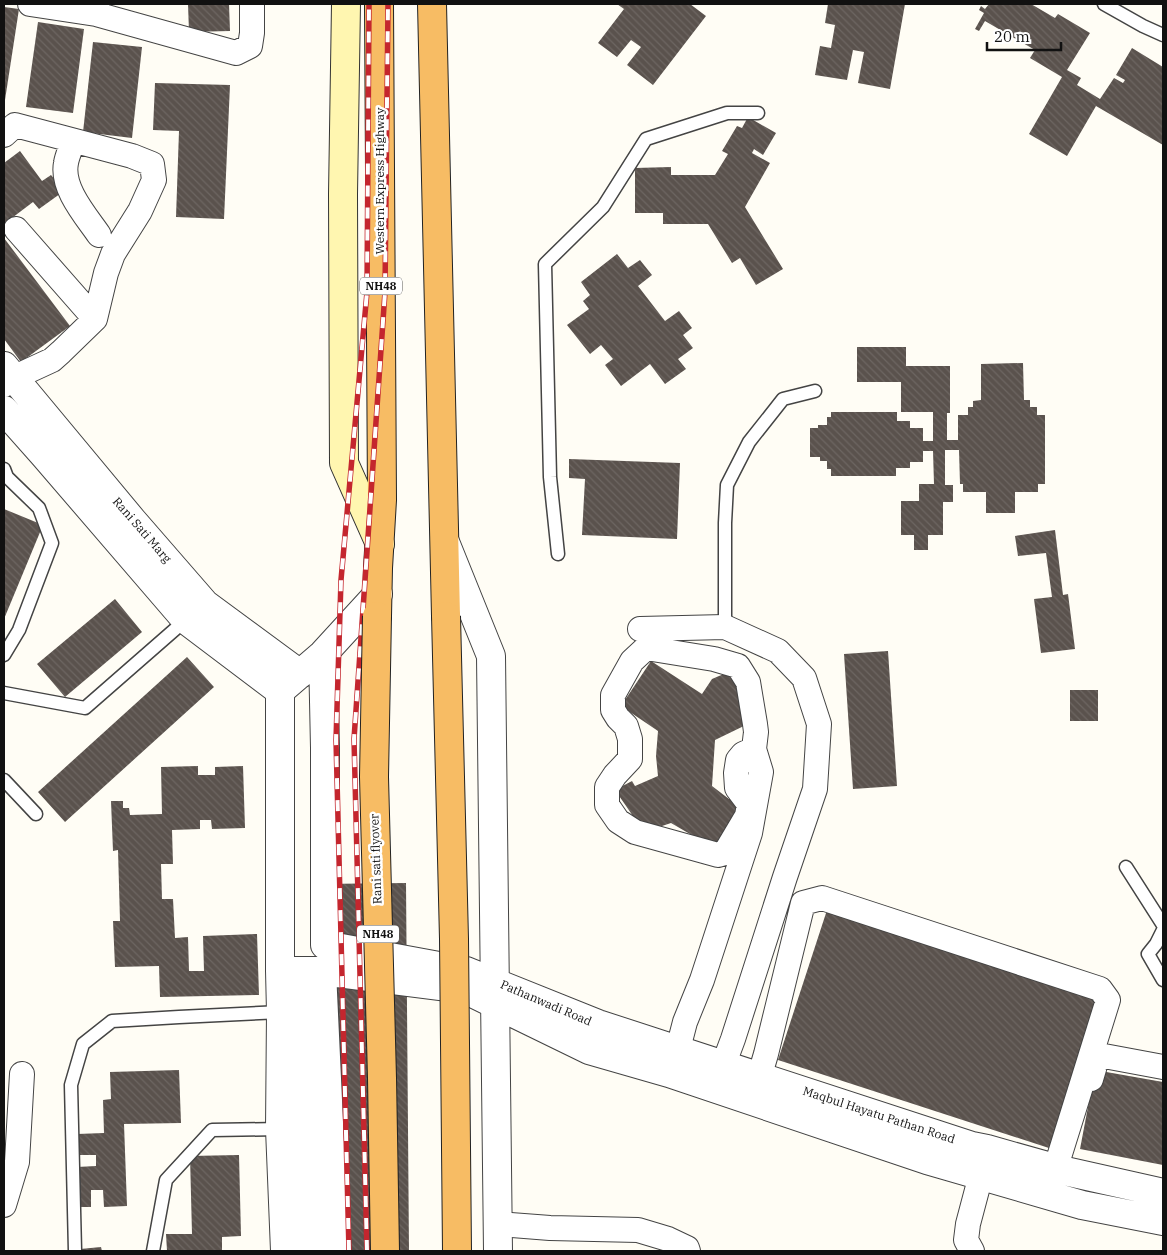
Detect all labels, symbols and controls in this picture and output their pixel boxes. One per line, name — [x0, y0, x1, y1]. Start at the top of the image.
scale bar — [987, 20, 1061, 52]
text: 20 m — [994, 27, 1030, 46]
street label: Western Express Highway — [372, 107, 387, 254]
road number: NH48 — [360, 278, 402, 294]
street label: Rani Sati Marg — [110, 494, 175, 566]
street label: Rani sati flyover — [366, 813, 385, 905]
road number: NH48 — [357, 926, 399, 942]
street label: Pathanwadi Road — [498, 977, 594, 1029]
street label: Maqbul Hayatu Pathan Road — [801, 1083, 957, 1146]

